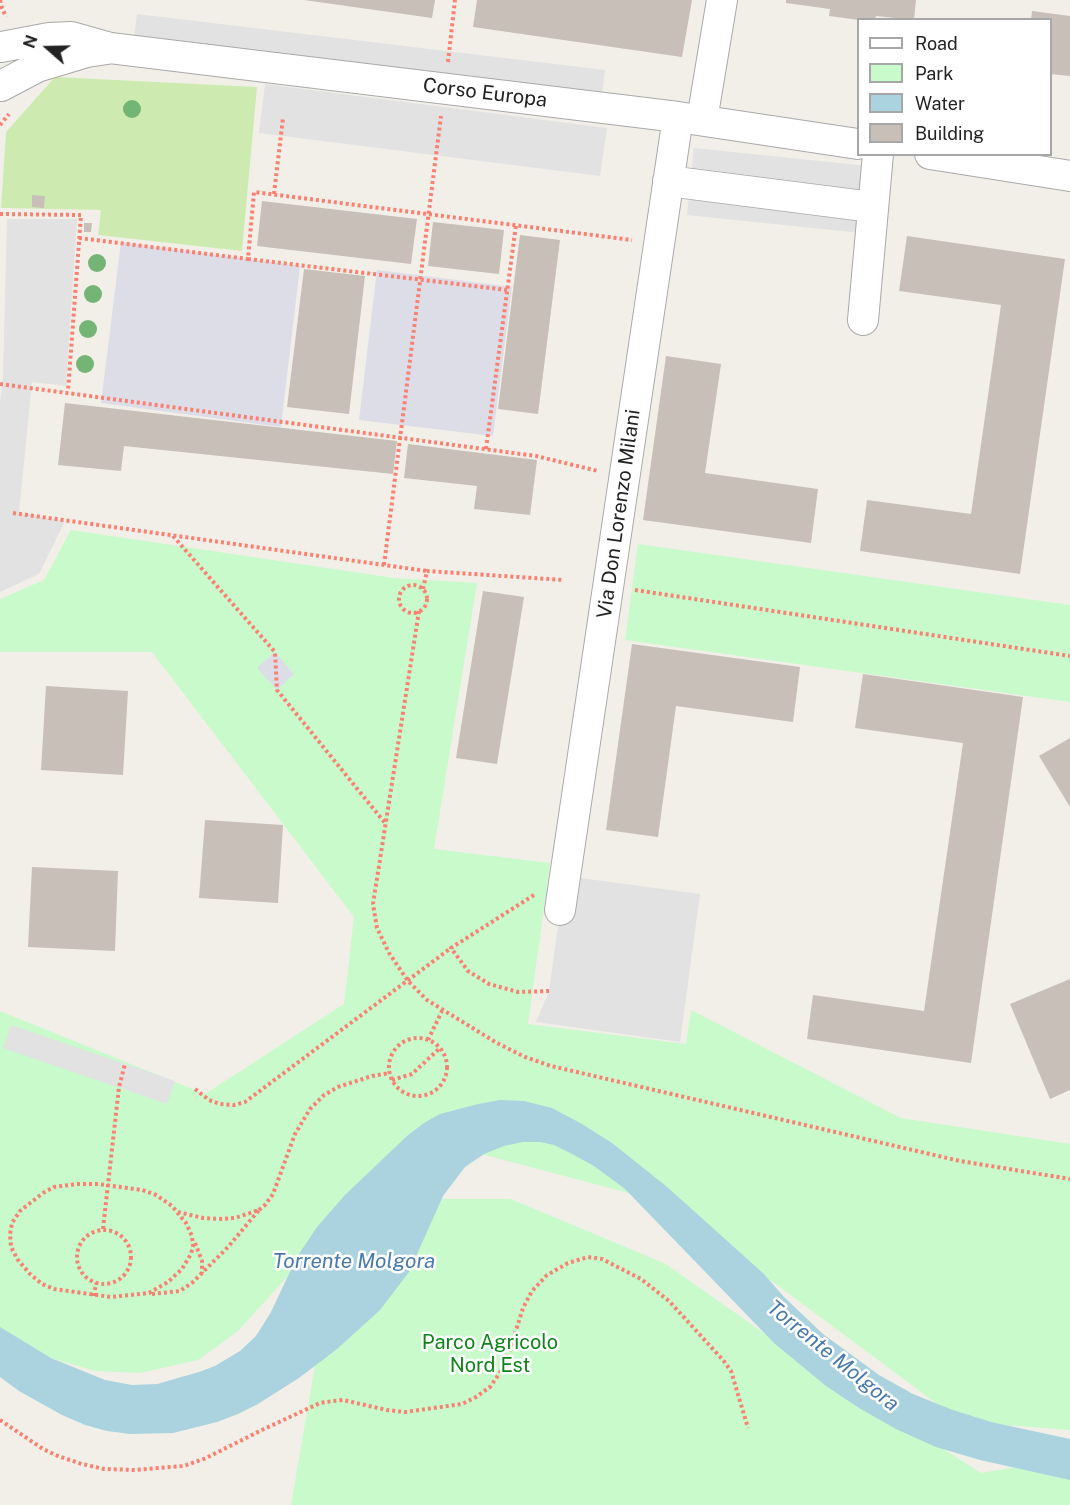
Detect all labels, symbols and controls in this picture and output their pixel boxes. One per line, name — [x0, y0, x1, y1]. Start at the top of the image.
north arrow — [18, 18, 78, 78]
legend — [857, 18, 1052, 156]
text: N — [20, 33, 42, 51]
text: Road — [915, 33, 958, 54]
text: Park — [915, 63, 953, 84]
street label: Corso Europa — [422, 73, 548, 113]
text: Water — [915, 93, 965, 114]
text: Building — [915, 123, 984, 144]
street label: Via Don Lorenzo Milani — [592, 408, 646, 620]
water label: Torrente Molgora — [273, 1249, 435, 1275]
water label: Torrente Molgora — [762, 1295, 904, 1417]
park label: Parco Agricolo Nord Est — [422, 1331, 558, 1378]

